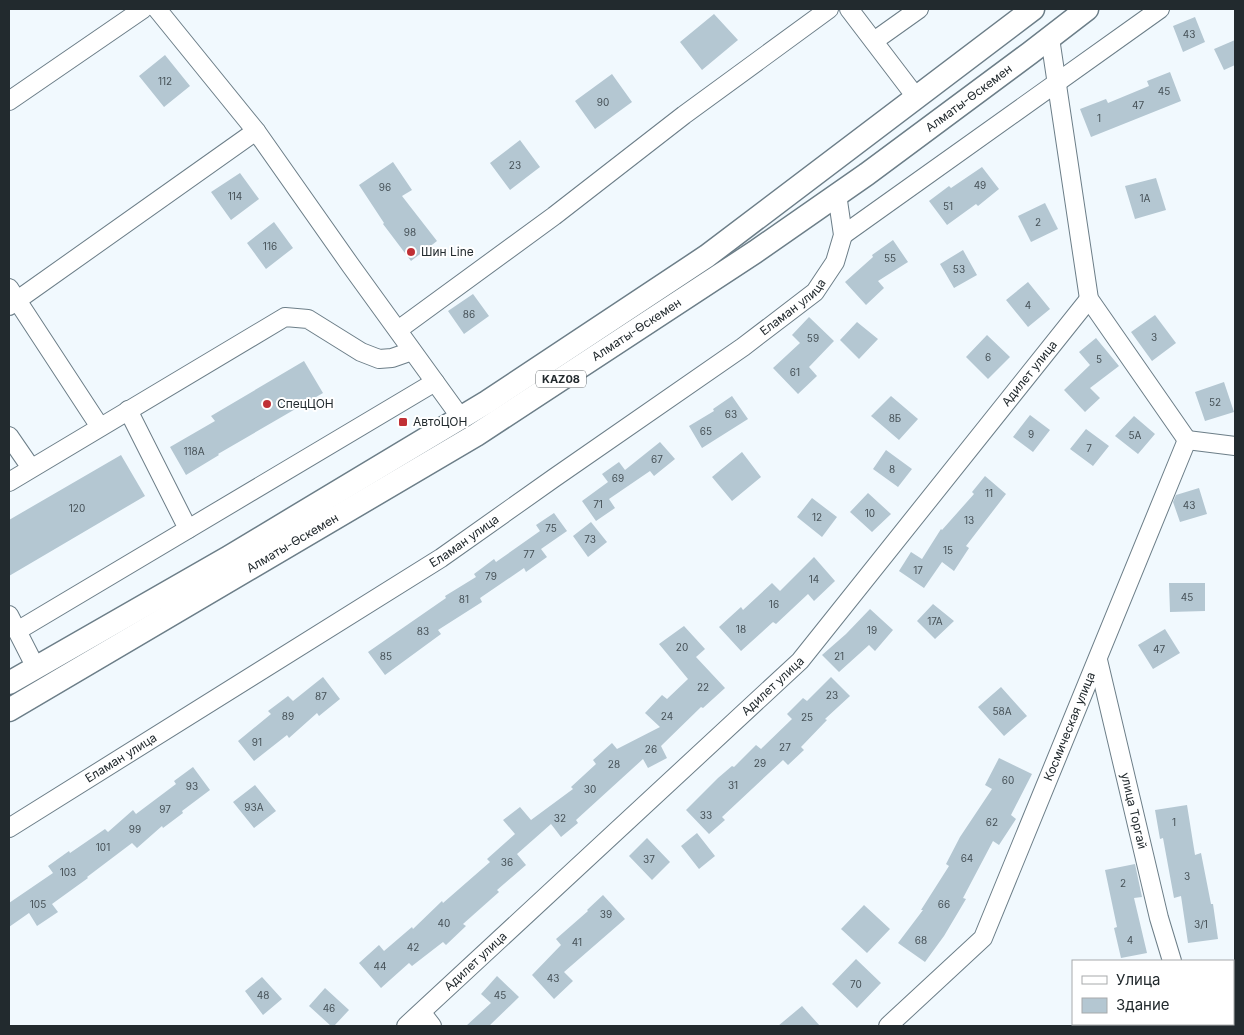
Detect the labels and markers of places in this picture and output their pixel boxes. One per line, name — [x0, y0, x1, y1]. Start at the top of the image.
place label: Шин Line — [421, 244, 474, 259]
marker: Шин Line — [405, 246, 417, 258]
place label: СпецЦОН — [277, 396, 334, 411]
marker: СпецЦОН — [261, 398, 273, 410]
place label: АвтоЦОН — [413, 414, 467, 429]
marker: АвтоЦОН — [397, 416, 409, 428]

